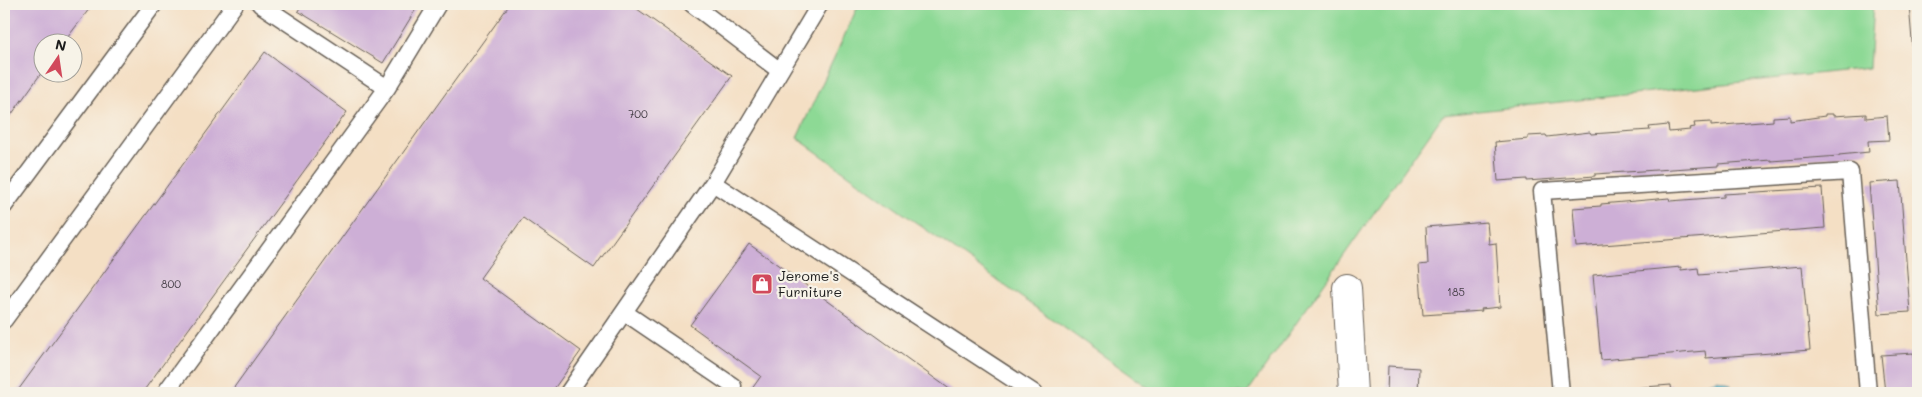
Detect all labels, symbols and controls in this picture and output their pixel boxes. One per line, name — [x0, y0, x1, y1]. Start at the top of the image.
north arrow — [32, 32, 82, 82]
text: N — [54, 34, 68, 55]
house number: 700 — [628, 106, 648, 121]
place label: Jerome's Furniture — [778, 266, 842, 301]
shop icon: Jerome's Furniture — [750, 272, 774, 296]
house number: 800 — [161, 276, 181, 291]
house number: 185 — [1447, 284, 1465, 299]

